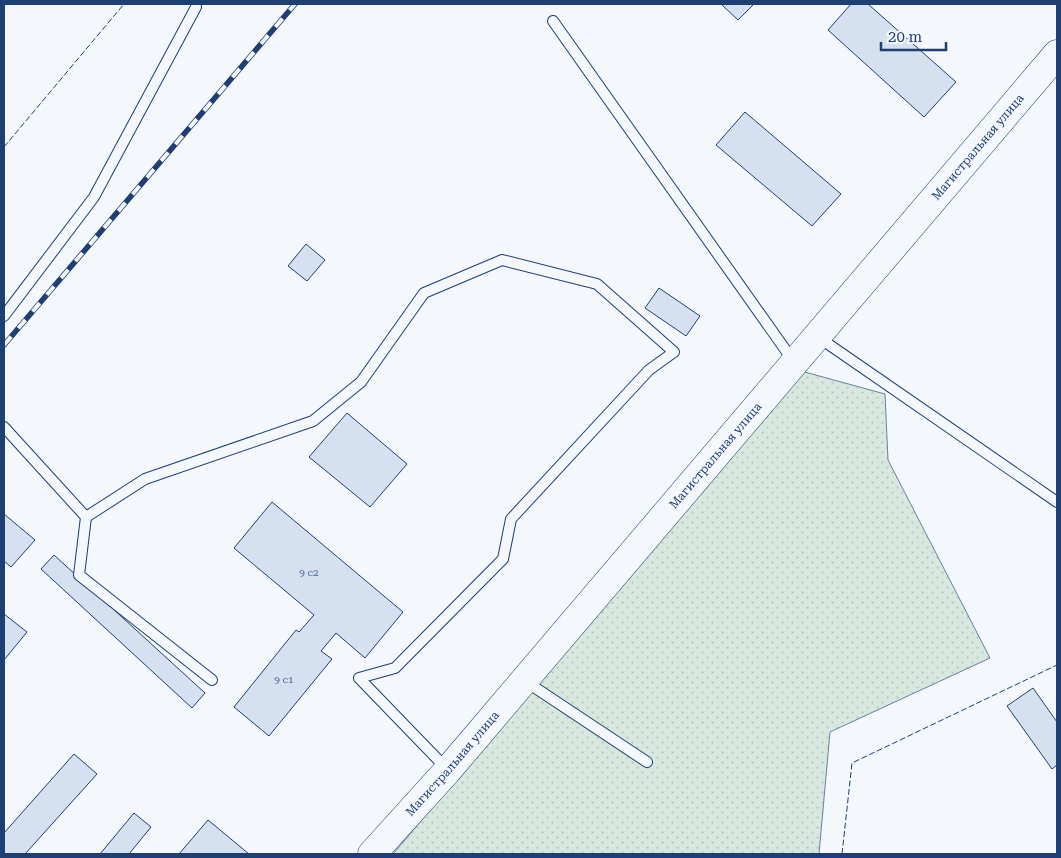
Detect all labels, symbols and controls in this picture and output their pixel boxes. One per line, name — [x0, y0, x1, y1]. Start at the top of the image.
scale bar — [881, 20, 946, 52]
text: 20 m — [888, 28, 923, 46]
street label: Магистральная улица — [929, 91, 1027, 203]
street label: Магистральная улица — [666, 399, 765, 512]
house number: 9 с2 — [299, 567, 319, 578]
house number: 9 с1 — [274, 674, 294, 685]
street label: Магистральная улица — [403, 708, 502, 819]

